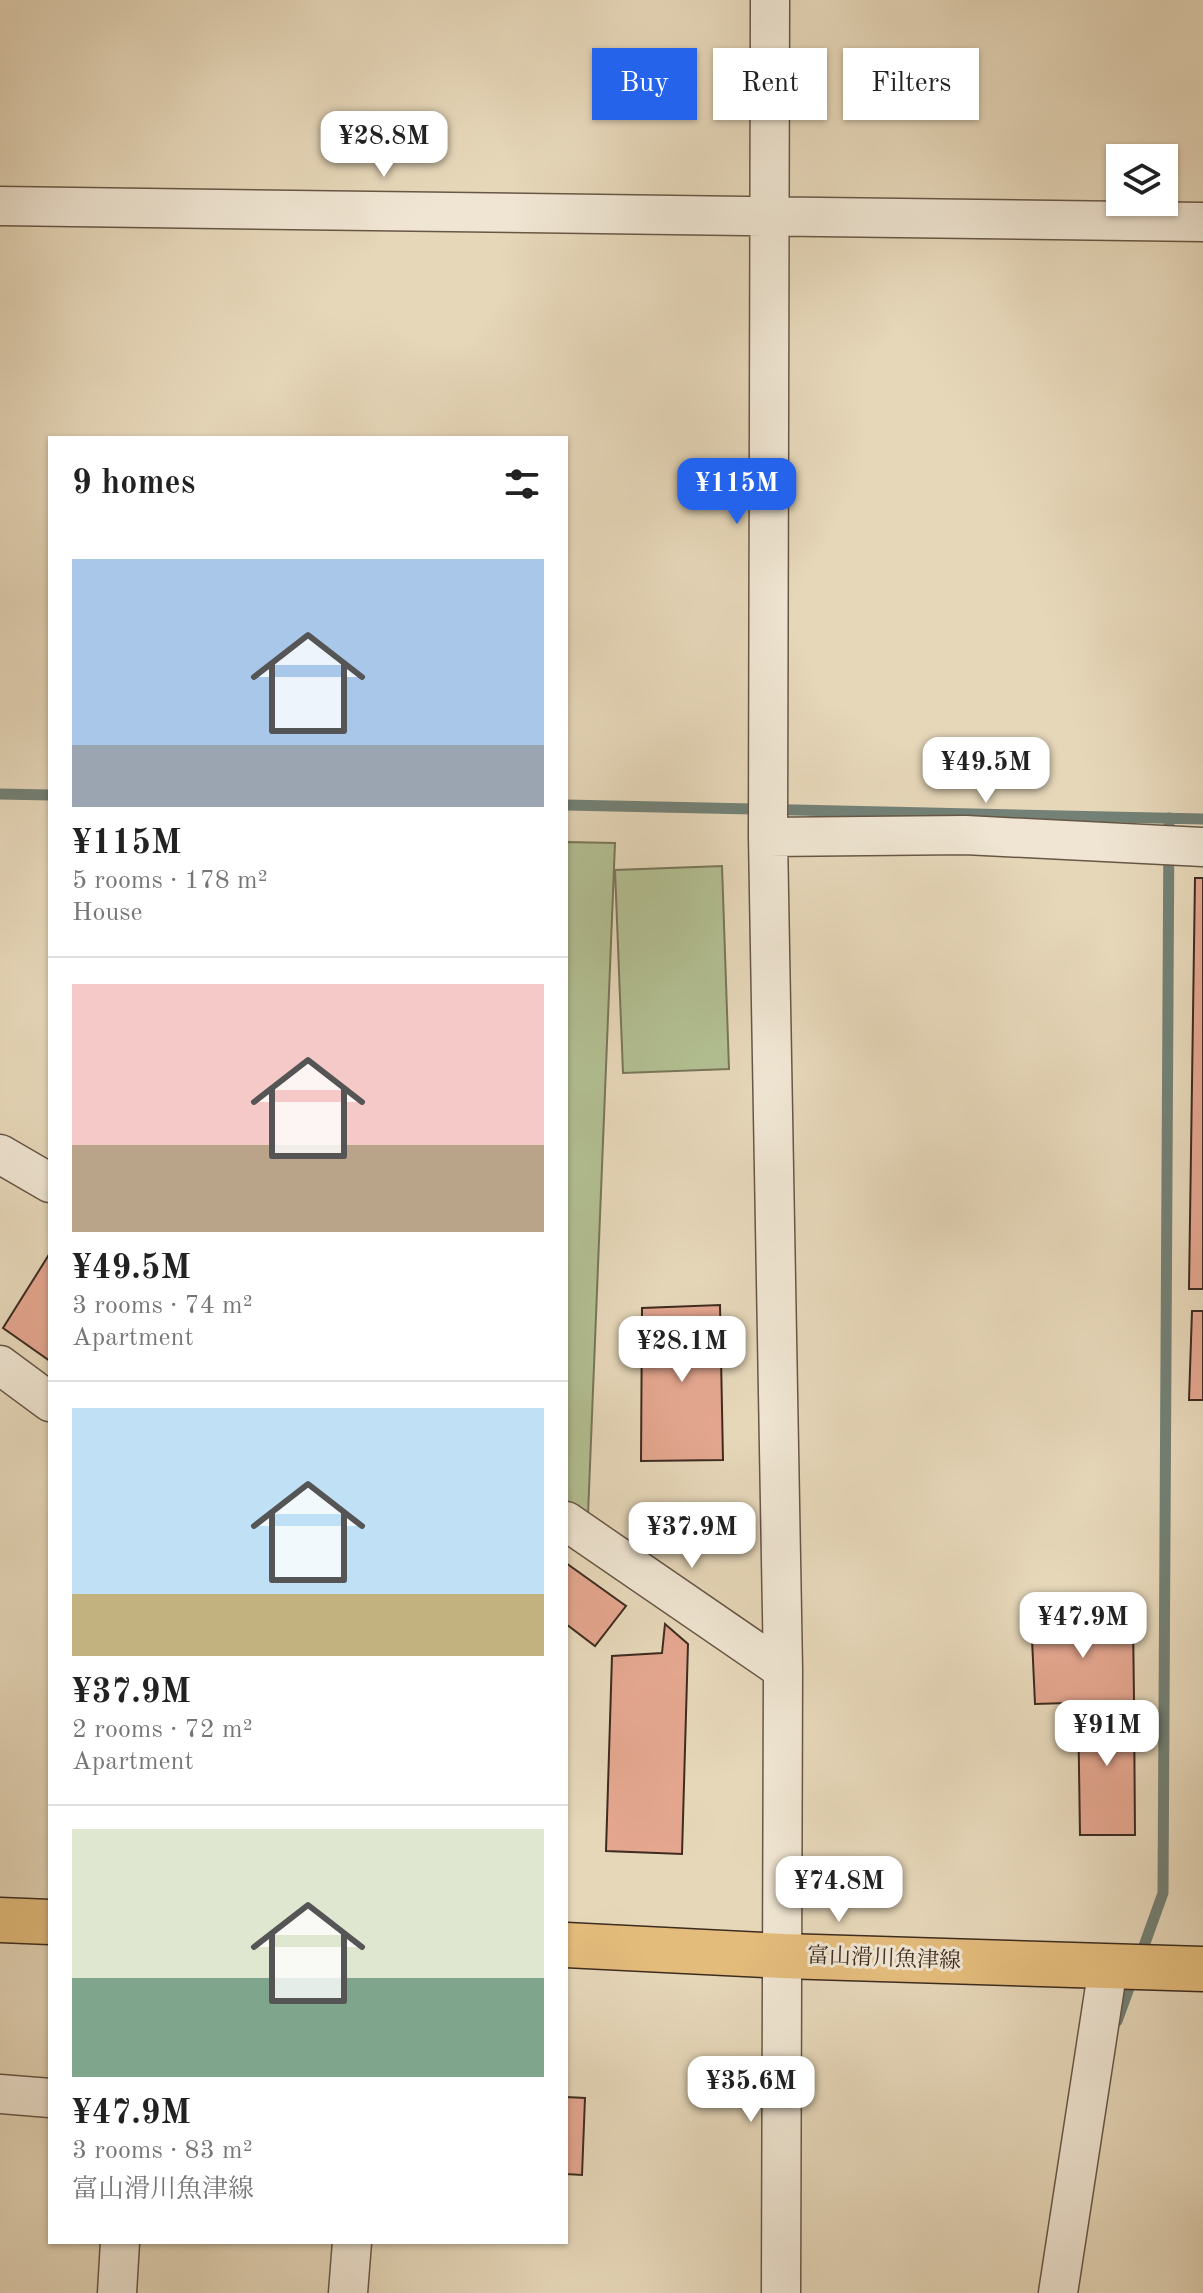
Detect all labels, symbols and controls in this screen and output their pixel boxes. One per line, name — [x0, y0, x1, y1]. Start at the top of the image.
chip: Buy — [592, 48, 697, 120]
chip: Rent — [713, 48, 827, 120]
chip: Filters — [843, 48, 979, 120]
pin: ¥28.8M — [319, 111, 449, 179]
text: ¥28.8M — [339, 124, 429, 150]
map controls — [1106, 144, 1178, 216]
button: layers — [1106, 144, 1178, 216]
pin: ¥115M — [681, 458, 793, 526]
icon: filters — [500, 462, 544, 506]
text: 9 homes — [72, 467, 195, 501]
text: ¥115M — [695, 471, 779, 497]
icon: home — [236, 611, 380, 755]
pin: ¥49.5M — [921, 737, 1051, 805]
text: ¥49.5M — [941, 750, 1031, 776]
text: ¥115M — [72, 827, 181, 861]
text: 5 rooms · 178 m² — [72, 868, 268, 894]
text: House — [72, 900, 143, 926]
icon: home — [236, 1036, 380, 1180]
text: ¥49.5M — [72, 1252, 191, 1286]
text: 3 rooms · 74 m² — [72, 1293, 253, 1319]
pin: ¥28.1M — [617, 1316, 747, 1384]
text: Apartment — [72, 1325, 194, 1351]
text: ¥28.1M — [637, 1329, 727, 1355]
icon: home — [236, 1460, 380, 1604]
pin: ¥37.9M — [627, 1502, 757, 1570]
text: ¥37.9M — [647, 1515, 737, 1541]
pin: ¥47.9M — [1018, 1592, 1148, 1660]
text: ¥47.9M — [1038, 1605, 1128, 1631]
text: ¥37.9M — [72, 1676, 191, 1710]
pin: ¥91M — [1060, 1700, 1154, 1768]
text: ¥91M — [1073, 1713, 1141, 1739]
text: 2 rooms · 72 m² — [72, 1717, 253, 1743]
text: Apartment — [72, 1749, 194, 1775]
pin: ¥74.8M — [774, 1856, 904, 1924]
text: ¥74.8M — [794, 1869, 884, 1895]
icon: home — [236, 1881, 380, 2025]
street label: 富山滑川魚津線 — [807, 1943, 961, 1973]
pin: ¥35.6M — [686, 2056, 816, 2124]
text: ¥35.6M — [706, 2069, 796, 2095]
text: ¥47.9M — [72, 2097, 191, 2131]
text: 3 rooms · 83 m² — [72, 2138, 253, 2164]
text: 富山滑川魚津線 — [72, 2177, 254, 2203]

